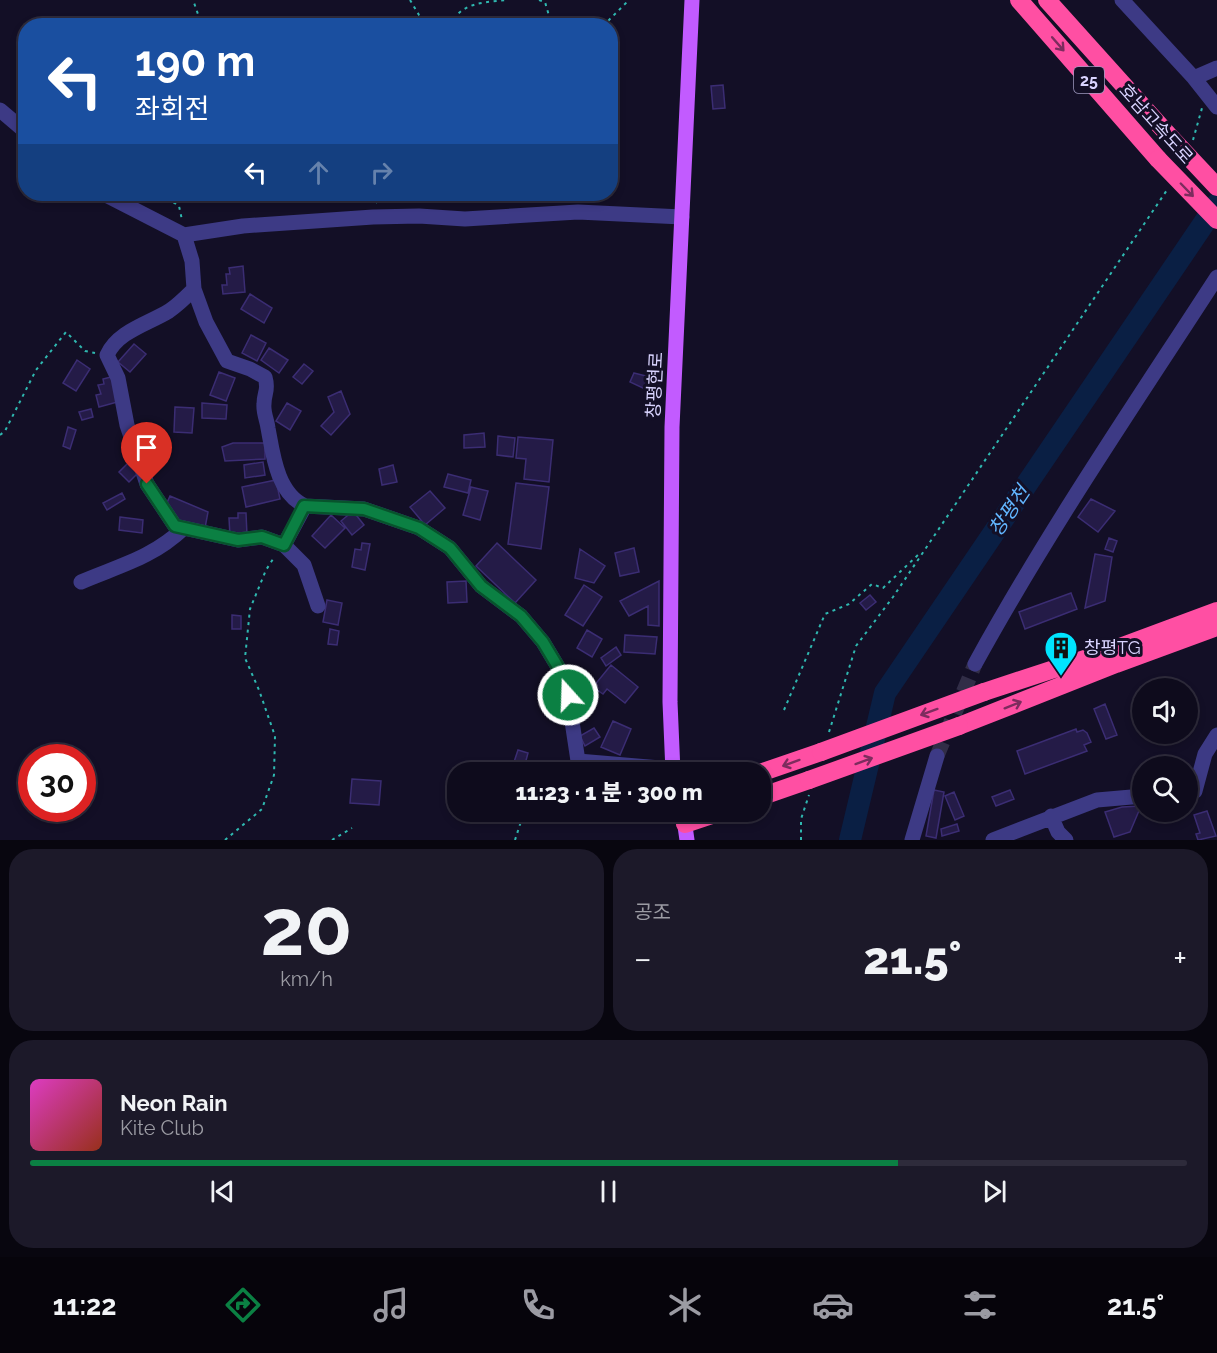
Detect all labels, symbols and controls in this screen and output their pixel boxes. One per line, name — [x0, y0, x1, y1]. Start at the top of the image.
one-way arrow — [1051, 36, 1065, 51]
text: 190 m — [135, 37, 255, 86]
icon: left — [36, 42, 114, 120]
road number: 25 — [1074, 67, 1104, 93]
street label: 호남고속도로 — [1115, 80, 1197, 168]
text: 좌회전 — [135, 93, 210, 124]
icon: left — [239, 156, 272, 189]
icon: ahead — [302, 156, 335, 189]
icon: right — [365, 156, 398, 189]
one-way arrow — [1180, 182, 1195, 197]
street label: 창평현로 — [642, 351, 667, 419]
pin — [121, 422, 172, 484]
icon: arrive — [130, 431, 163, 464]
water label: 창평천 — [984, 479, 1036, 541]
building icon: 창평TG — [1043, 630, 1079, 677]
place label: 창평TG — [1084, 637, 1141, 658]
position arrow — [536, 663, 600, 727]
map controls — [1132, 678, 1198, 822]
button: sound — [1132, 678, 1198, 744]
one-way arrow — [1004, 698, 1022, 709]
one-way arrow — [920, 708, 939, 719]
speed limit sign: 30 — [18, 744, 96, 822]
one-way arrow — [854, 754, 873, 765]
button: search — [1132, 756, 1198, 822]
one-way arrow — [782, 758, 800, 769]
text: 11:23 · 1 분 · 300 m — [515, 779, 703, 805]
text: 20 — [261, 882, 352, 973]
text: 공조 — [634, 900, 671, 924]
text: 21.5° — [863, 932, 962, 985]
text: − — [634, 939, 652, 978]
text: + — [1173, 939, 1187, 978]
text: km/h — [280, 967, 333, 991]
text: Neon Rain — [120, 1090, 228, 1116]
text: Kite Club — [120, 1116, 204, 1140]
icon: previous — [206, 1175, 239, 1208]
icon: pause — [592, 1175, 625, 1208]
icon: next — [978, 1175, 1011, 1208]
icon: directions — [222, 1284, 264, 1326]
icon: music — [370, 1284, 412, 1326]
icon: phone — [517, 1284, 559, 1326]
icon: climate — [664, 1284, 706, 1326]
icon: car — [812, 1284, 854, 1326]
icon: filters — [959, 1284, 1001, 1326]
text: 11:22 — [53, 1290, 117, 1321]
text: 21.5° — [1107, 1290, 1164, 1321]

